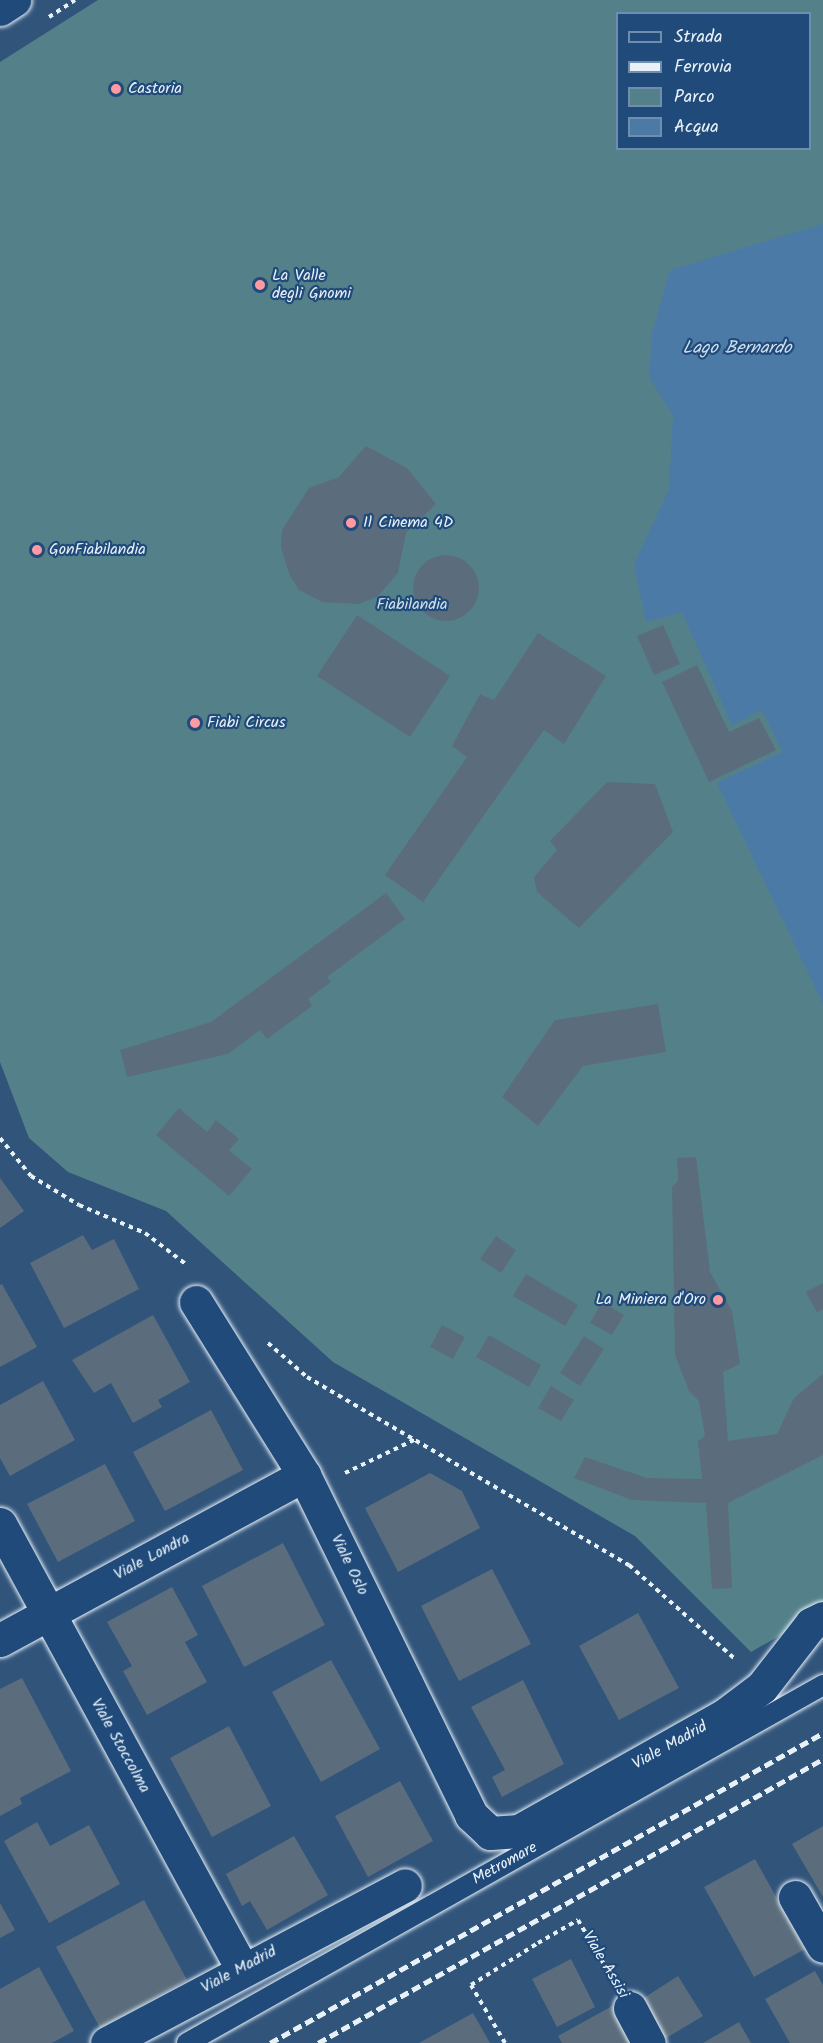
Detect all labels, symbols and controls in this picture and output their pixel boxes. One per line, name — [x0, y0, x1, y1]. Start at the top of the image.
legend — [616, 12, 811, 150]
text: Strada — [674, 23, 722, 52]
text: Ferrovia — [674, 53, 732, 82]
place label: Castoria — [128, 79, 182, 99]
marker: Castoria — [109, 82, 123, 96]
text: Parco — [674, 83, 714, 112]
text: Acqua — [674, 113, 719, 142]
place label: La Valle degli Gnomi — [272, 266, 351, 304]
marker: La Valle degli Gnomi — [253, 278, 267, 292]
water label: Lago Bernardo — [683, 338, 791, 360]
place label: Il Cinema 4D — [363, 513, 453, 533]
marker: Il Cinema 4D — [344, 516, 358, 530]
place label: GonFiabilandia — [49, 540, 146, 560]
marker: GonFiabilandia — [30, 543, 44, 557]
park label: Fiabilandia — [376, 595, 448, 615]
place label: Fiabi Circus — [207, 713, 286, 733]
marker: Fiabi Circus — [188, 716, 202, 730]
place label: La Miniera d'Oro — [596, 1290, 706, 1310]
marker: La Miniera d'Oro — [711, 1293, 725, 1307]
street label: Viale Londra — [111, 1529, 193, 1585]
street label: Viale Oslo — [326, 1532, 372, 1598]
street label: Viale Stoccolma — [86, 1695, 154, 1797]
street label: Viale Madrid — [629, 1718, 711, 1774]
street label: Metromare — [469, 1838, 541, 1890]
street label: Viale Assisi — [577, 1928, 633, 2002]
street label: Viale Madrid — [198, 1942, 280, 1998]

